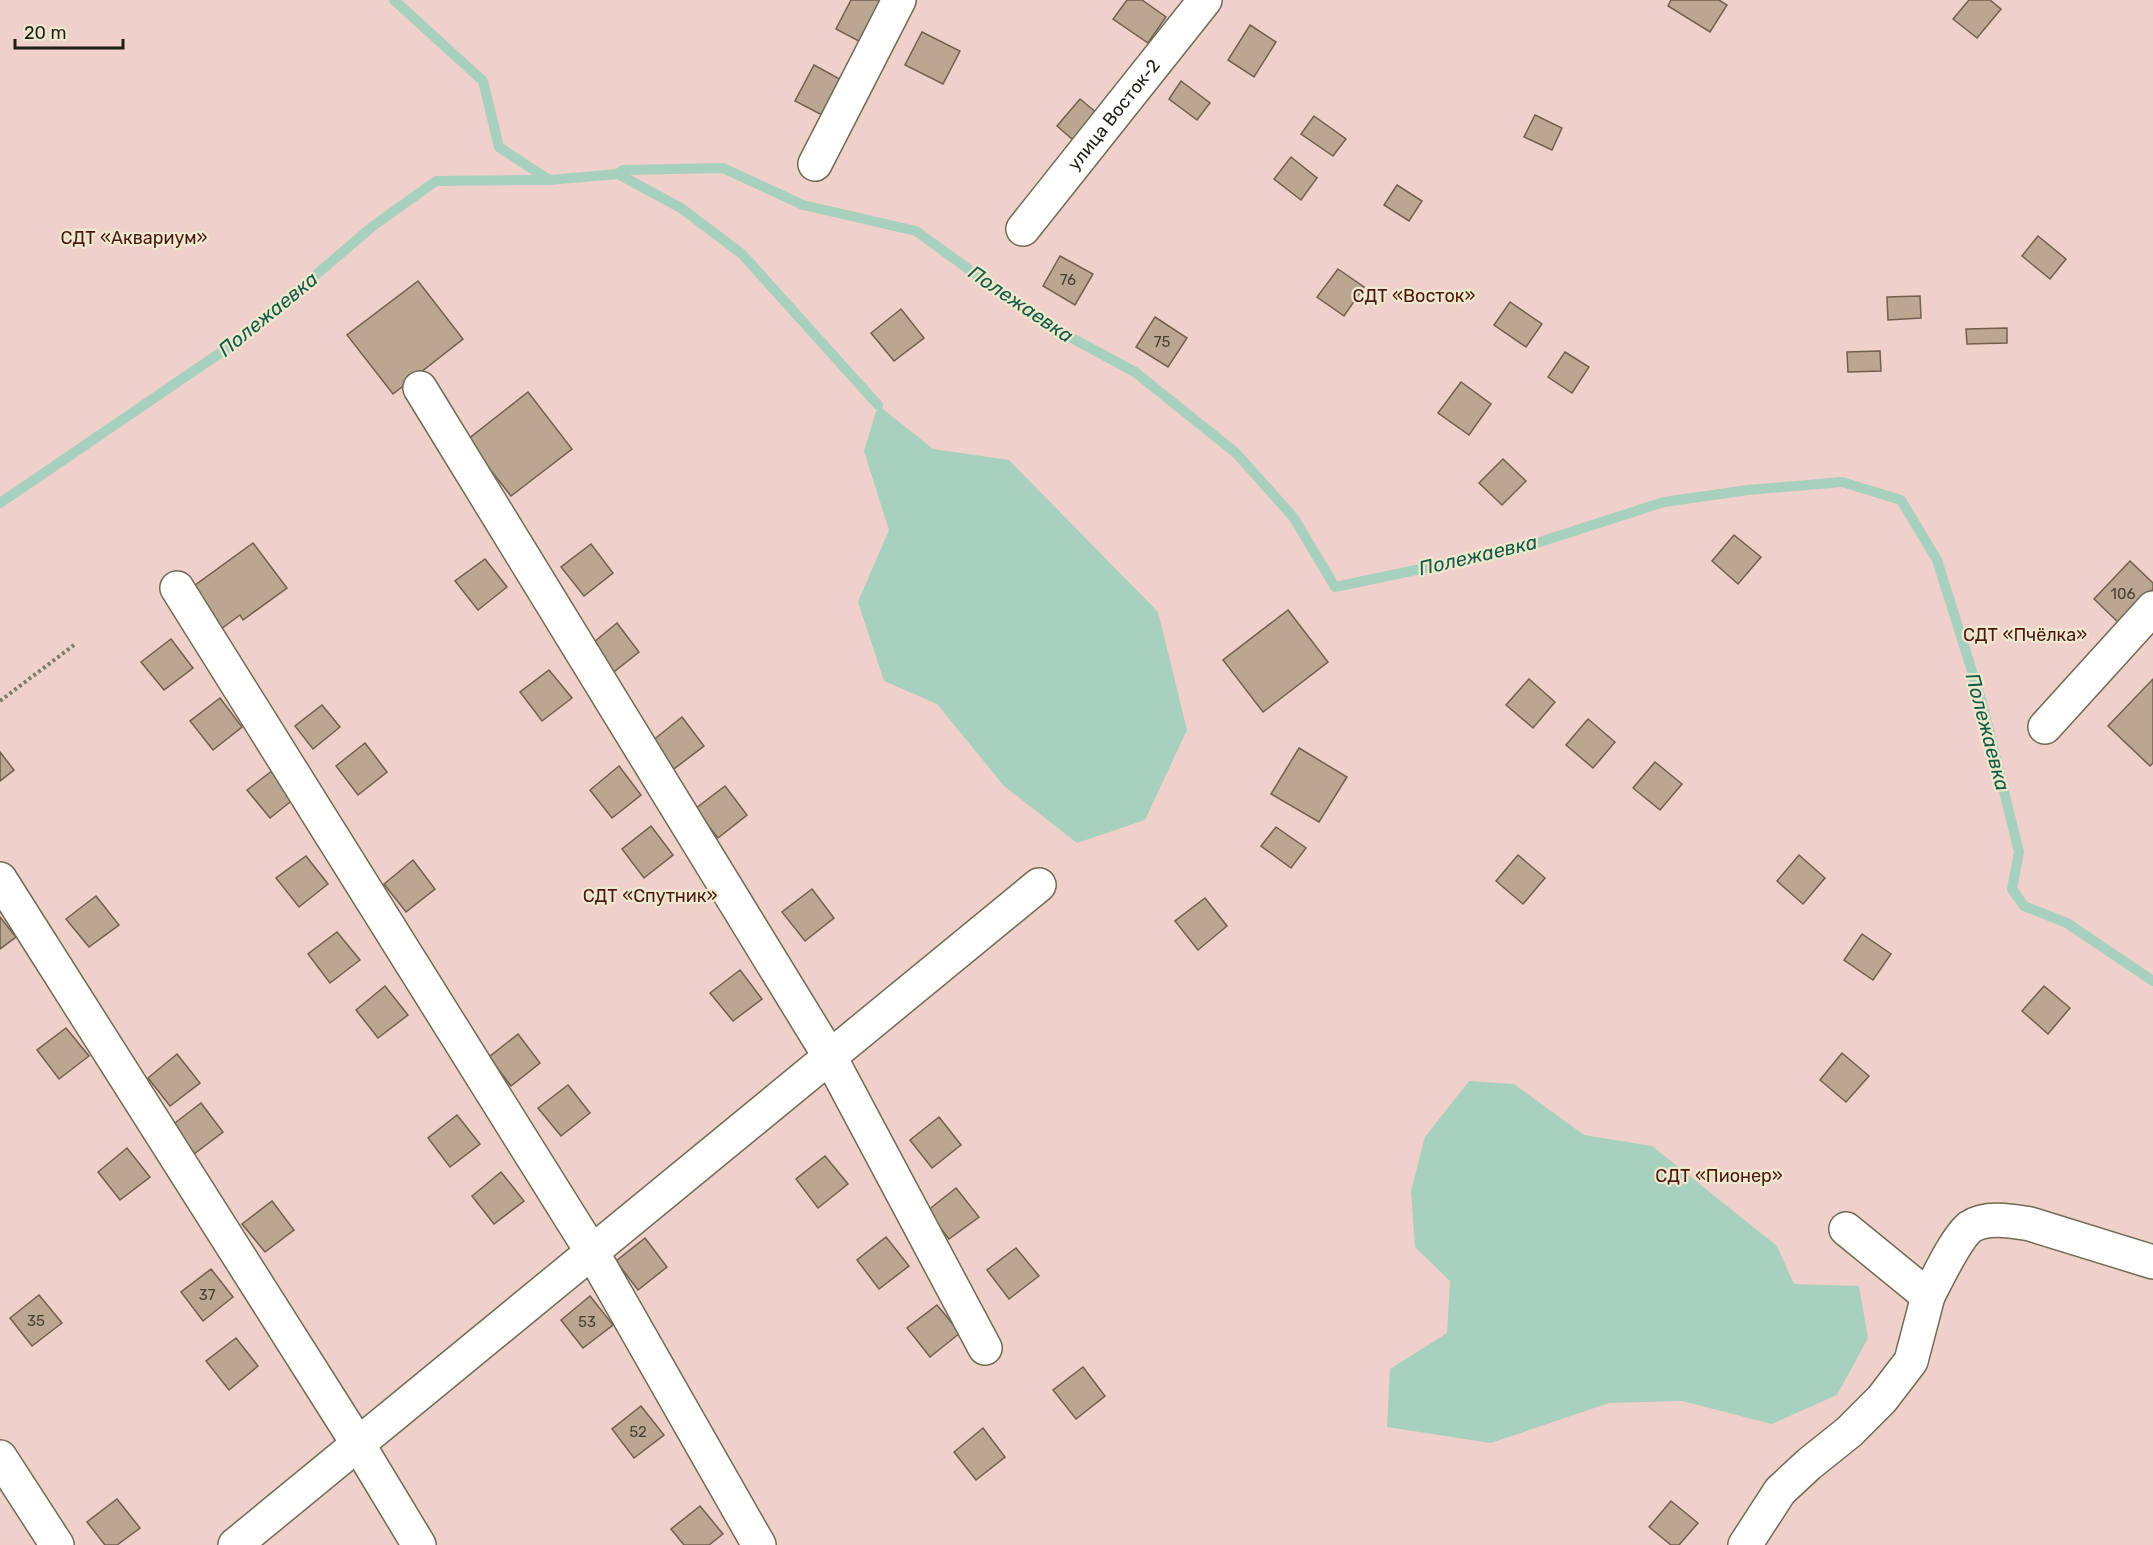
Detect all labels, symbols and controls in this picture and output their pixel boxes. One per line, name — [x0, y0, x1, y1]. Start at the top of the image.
scale bar — [15, 12, 123, 50]
text: 20 m — [24, 22, 66, 44]
street label: улица Восток-2 — [1063, 55, 1165, 175]
park label: СДТ «Аквариум» — [60, 227, 208, 249]
water label: Полежаевка — [964, 260, 1078, 348]
water label: Полежаевка — [214, 266, 323, 361]
house number: 76 — [1060, 271, 1076, 289]
park label: СДТ «Восток» — [1353, 285, 1476, 307]
house number: 75 — [1154, 333, 1170, 351]
water label: Полежаевка — [1416, 530, 1540, 580]
house number: 106 — [2111, 585, 2136, 603]
park label: СДТ «Пчёлка» — [1963, 624, 2087, 646]
water label: Полежаевка — [1961, 671, 2015, 794]
park label: СДТ «Спутник» — [583, 885, 717, 907]
park label: СДТ «Пионер» — [1655, 1165, 1783, 1187]
house number: 37 — [199, 1286, 216, 1304]
house number: 35 — [27, 1312, 45, 1330]
house number: 53 — [578, 1313, 596, 1331]
house number: 52 — [629, 1423, 647, 1441]

